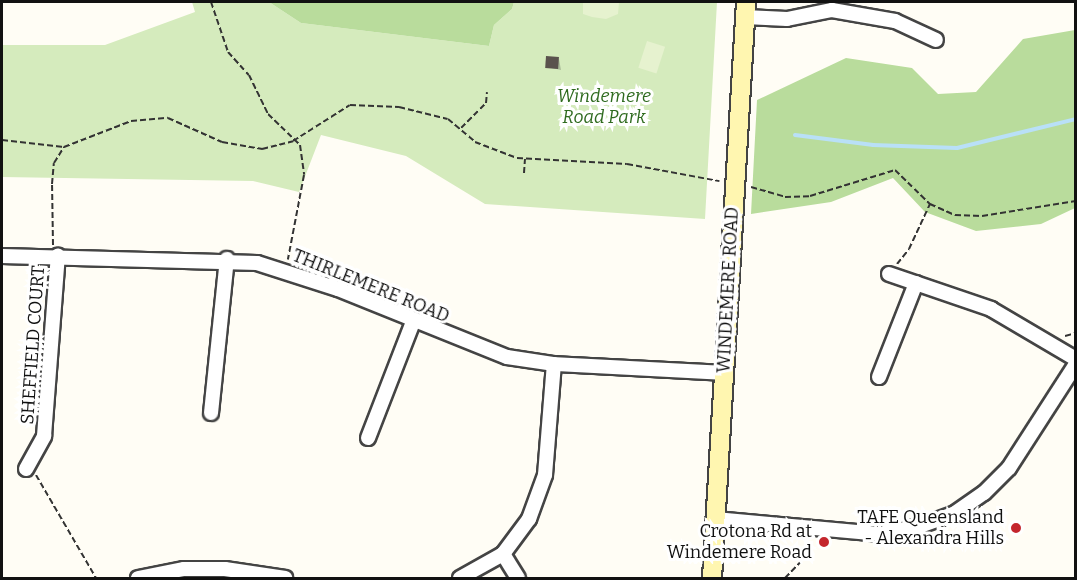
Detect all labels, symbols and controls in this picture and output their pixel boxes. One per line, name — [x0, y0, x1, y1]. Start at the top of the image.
park label: Windemere Road Park — [557, 86, 651, 128]
street label: WINDEMERE ROAD — [713, 206, 743, 374]
street label: THIRLEMERE ROAD — [289, 245, 453, 327]
street label: SHEFFIELD COURT — [17, 265, 49, 425]
place label: TAFE Queensland - Alexandra Hills — [857, 507, 1004, 550]
place label: Crotona Rd at Windemere Road — [667, 521, 812, 564]
marker: TAFE Queensland - Alexandra Hills — [1009, 521, 1023, 535]
marker: Crotona Rd at Windemere Road — [817, 535, 831, 549]

